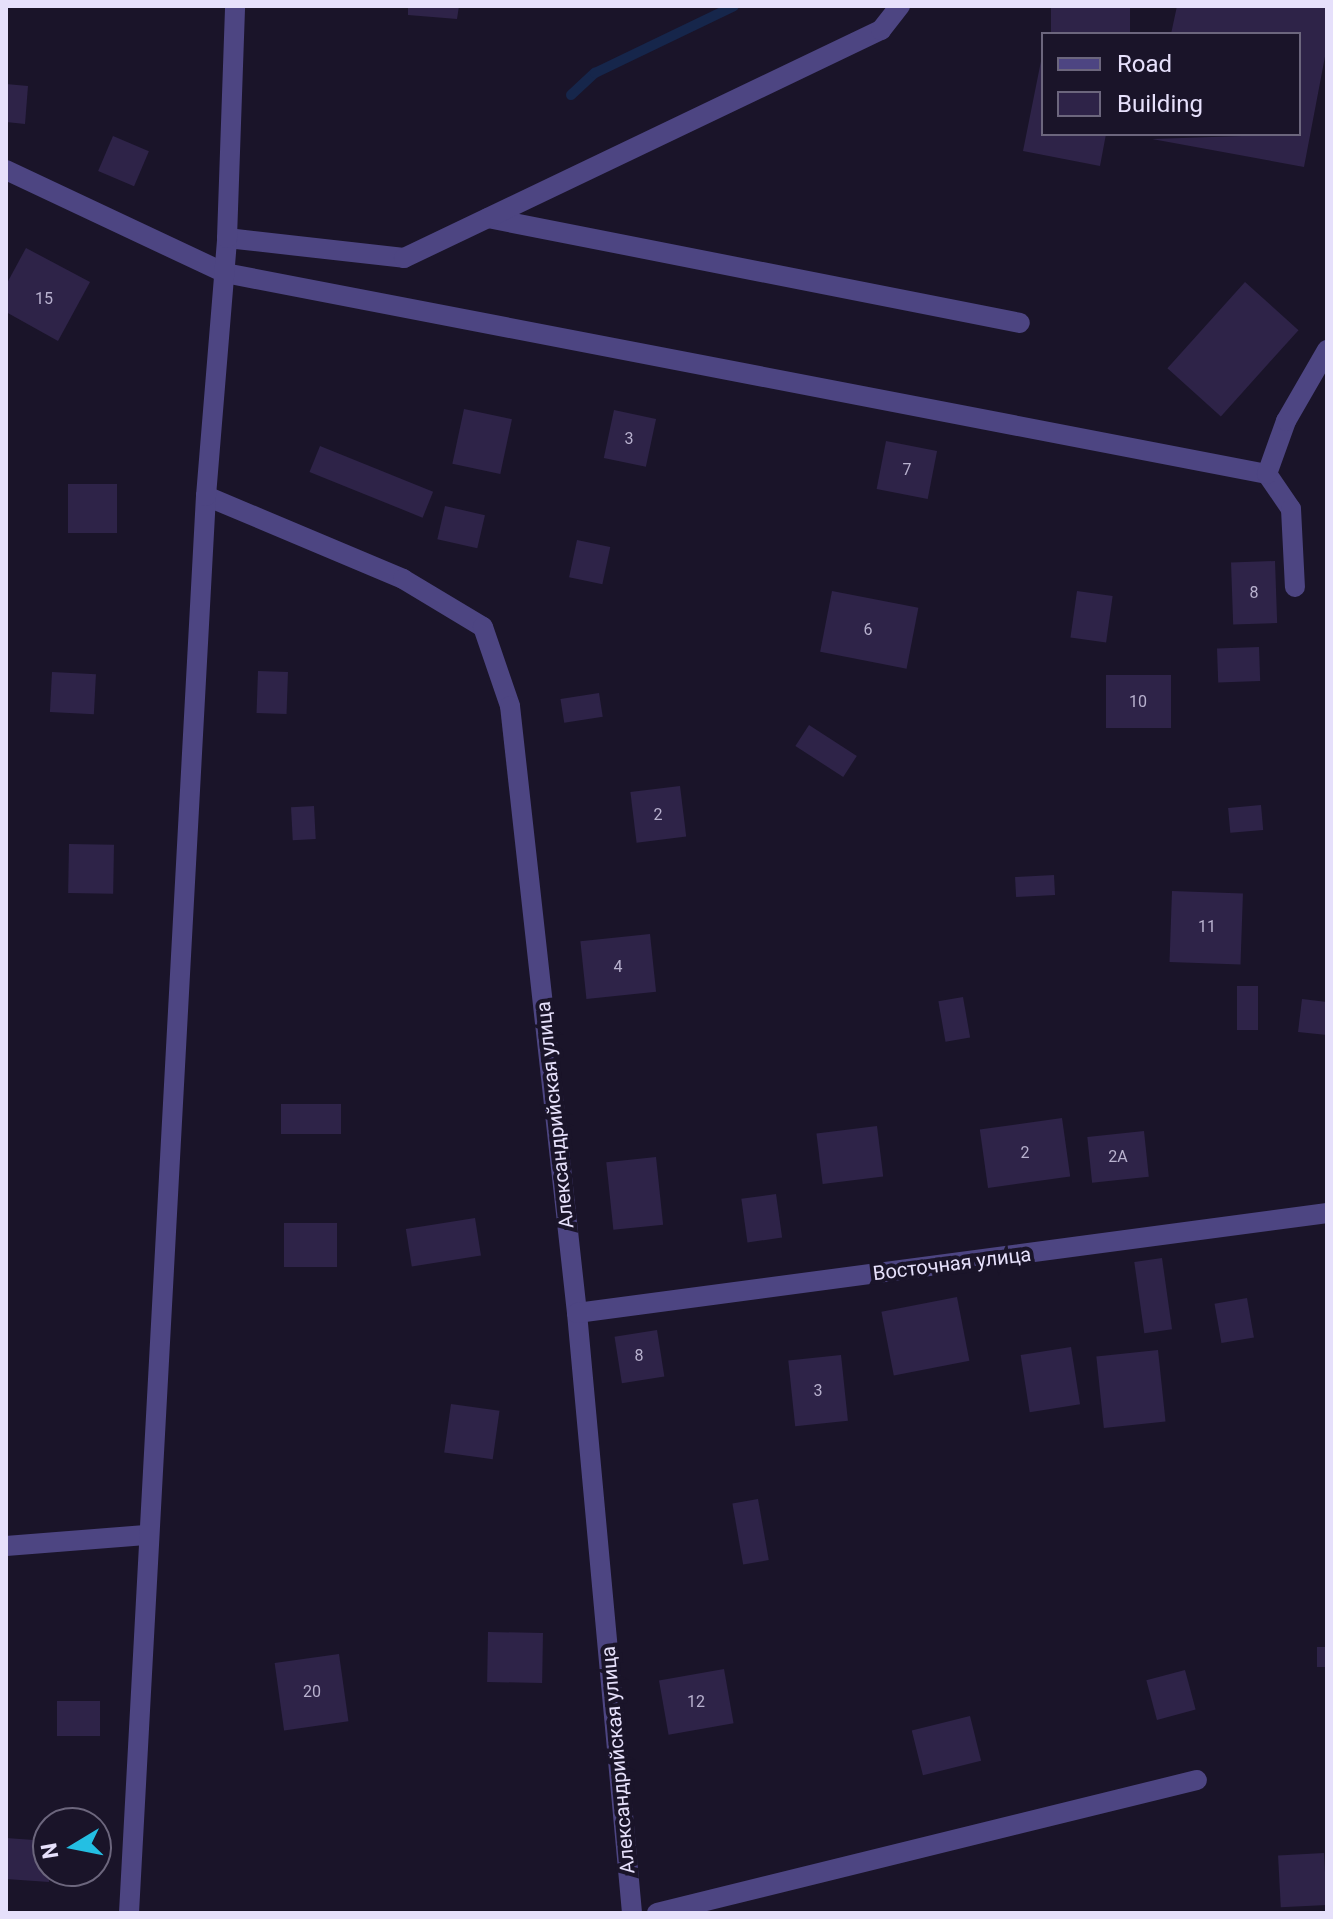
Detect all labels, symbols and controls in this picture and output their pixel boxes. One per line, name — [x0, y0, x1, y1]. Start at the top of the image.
legend — [1041, 32, 1301, 136]
text: Road — [1117, 50, 1172, 78]
text: Building — [1117, 90, 1203, 118]
house number: 15 — [35, 289, 53, 309]
house number: 3 — [625, 429, 633, 449]
house number: 7 — [903, 460, 911, 480]
house number: 8 — [1250, 583, 1258, 603]
house number: 6 — [864, 620, 872, 640]
house number: 10 — [1129, 692, 1147, 712]
house number: 2 — [654, 805, 662, 825]
house number: 11 — [1198, 917, 1216, 937]
house number: 4 — [614, 957, 622, 977]
street label: Александрийская улица — [531, 1000, 579, 1230]
house number: 2 — [1021, 1143, 1029, 1163]
house number: 2А — [1108, 1147, 1128, 1167]
street label: Восточная улица — [872, 1242, 1032, 1286]
house number: 8 — [635, 1346, 643, 1366]
house number: 3 — [814, 1381, 822, 1401]
street label: Александрийская улица — [596, 1645, 640, 1875]
house number: 20 — [303, 1682, 321, 1702]
house number: 12 — [687, 1692, 705, 1712]
north arrow — [32, 1807, 112, 1887]
text: N — [36, 1841, 64, 1861]

